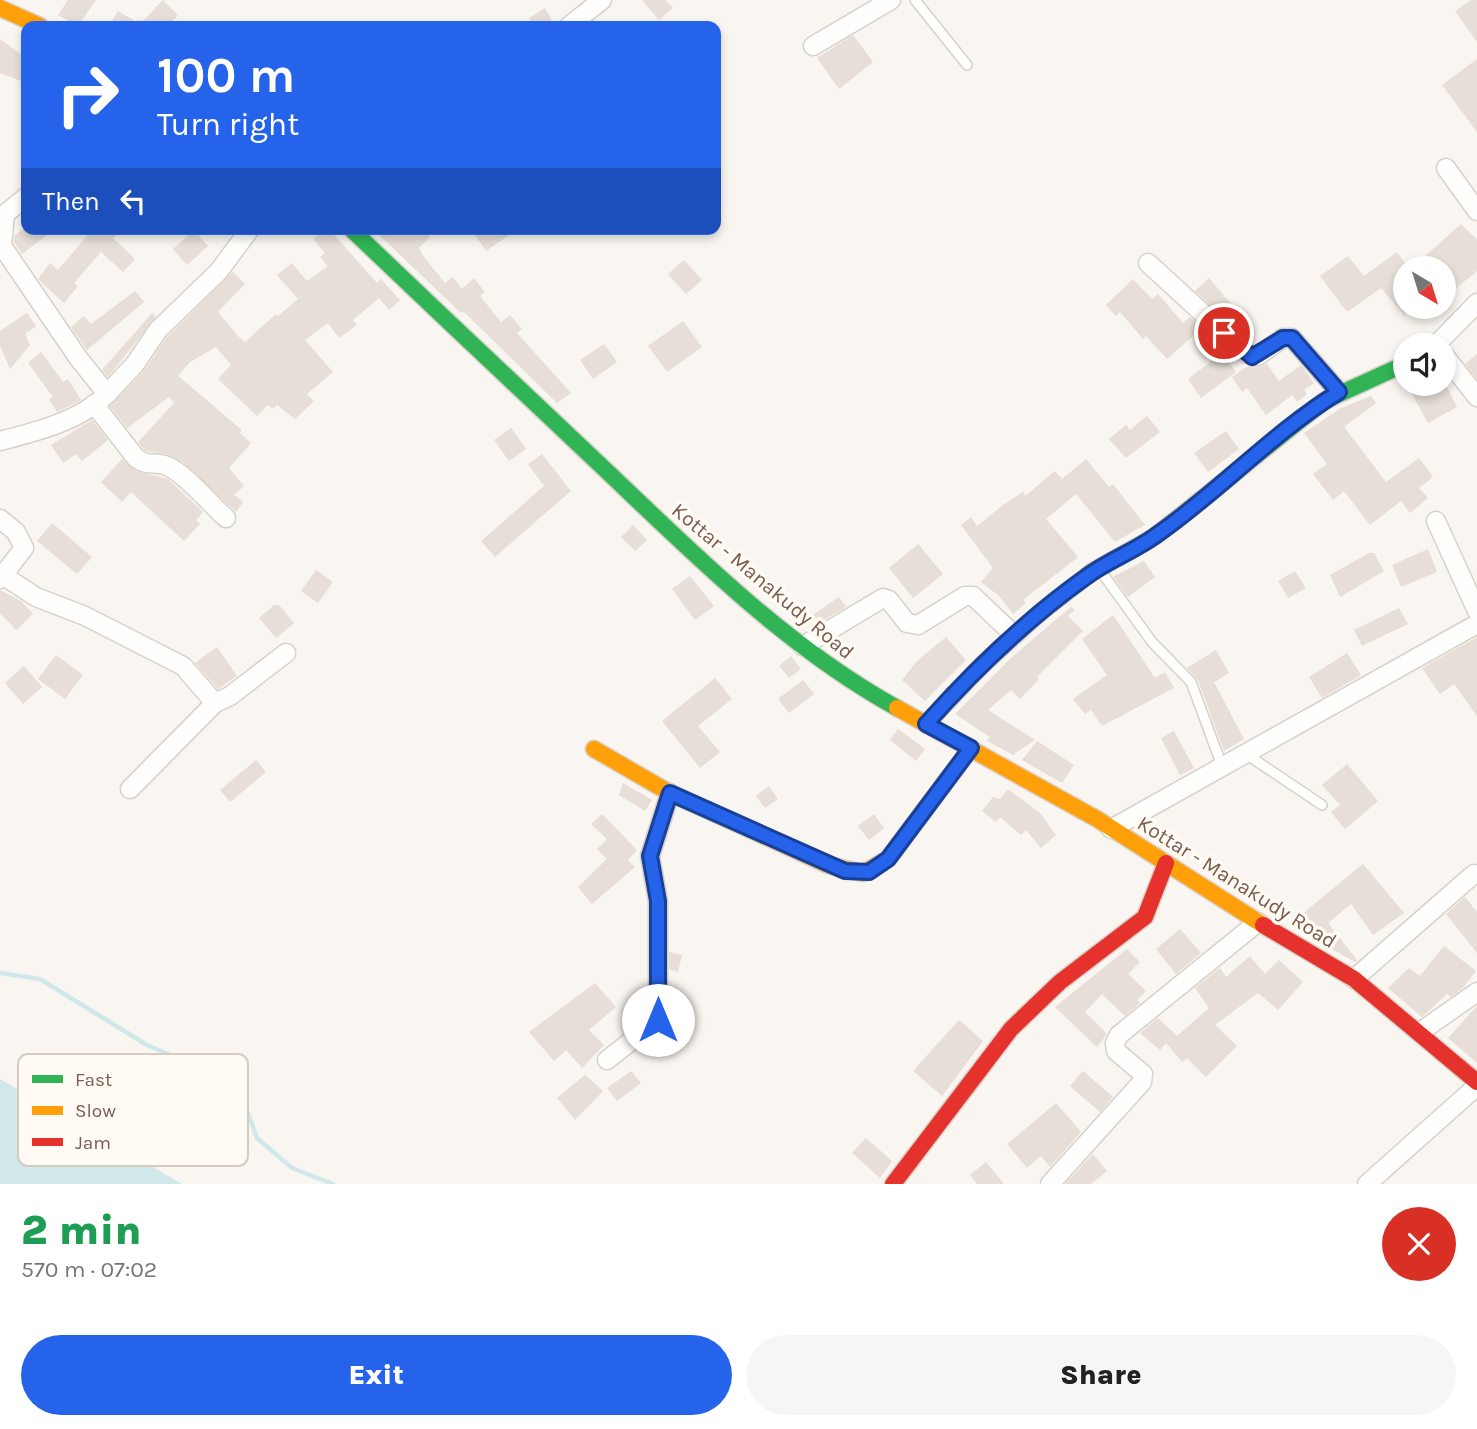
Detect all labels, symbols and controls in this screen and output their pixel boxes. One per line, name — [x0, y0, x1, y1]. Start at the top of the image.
text: 100 m — [157, 47, 295, 104]
icon: right — [42, 49, 133, 140]
text: Turn right — [157, 106, 299, 143]
icon: left — [114, 182, 152, 220]
text: Then — [42, 186, 100, 217]
north arrow — [1393, 256, 1456, 318]
map controls — [1393, 256, 1456, 396]
pin — [1194, 303, 1254, 363]
icon: arrive — [1205, 314, 1243, 352]
button: sound — [1393, 333, 1456, 396]
street label: Kottar - Manakudy Road — [667, 498, 859, 664]
street label: Kottar - Manakudy Road — [1133, 811, 1341, 953]
position arrow — [621, 983, 695, 1057]
legend — [18, 1054, 248, 1166]
text: Fast — [75, 1069, 112, 1091]
text: Slow — [75, 1100, 116, 1122]
text: Jam — [75, 1132, 111, 1154]
text: 2 min — [21, 1205, 141, 1255]
button: close — [1382, 1207, 1456, 1281]
text: 570 m · 07:02 — [21, 1256, 157, 1283]
button: Exit — [21, 1335, 732, 1415]
button: Share — [746, 1335, 1456, 1415]

